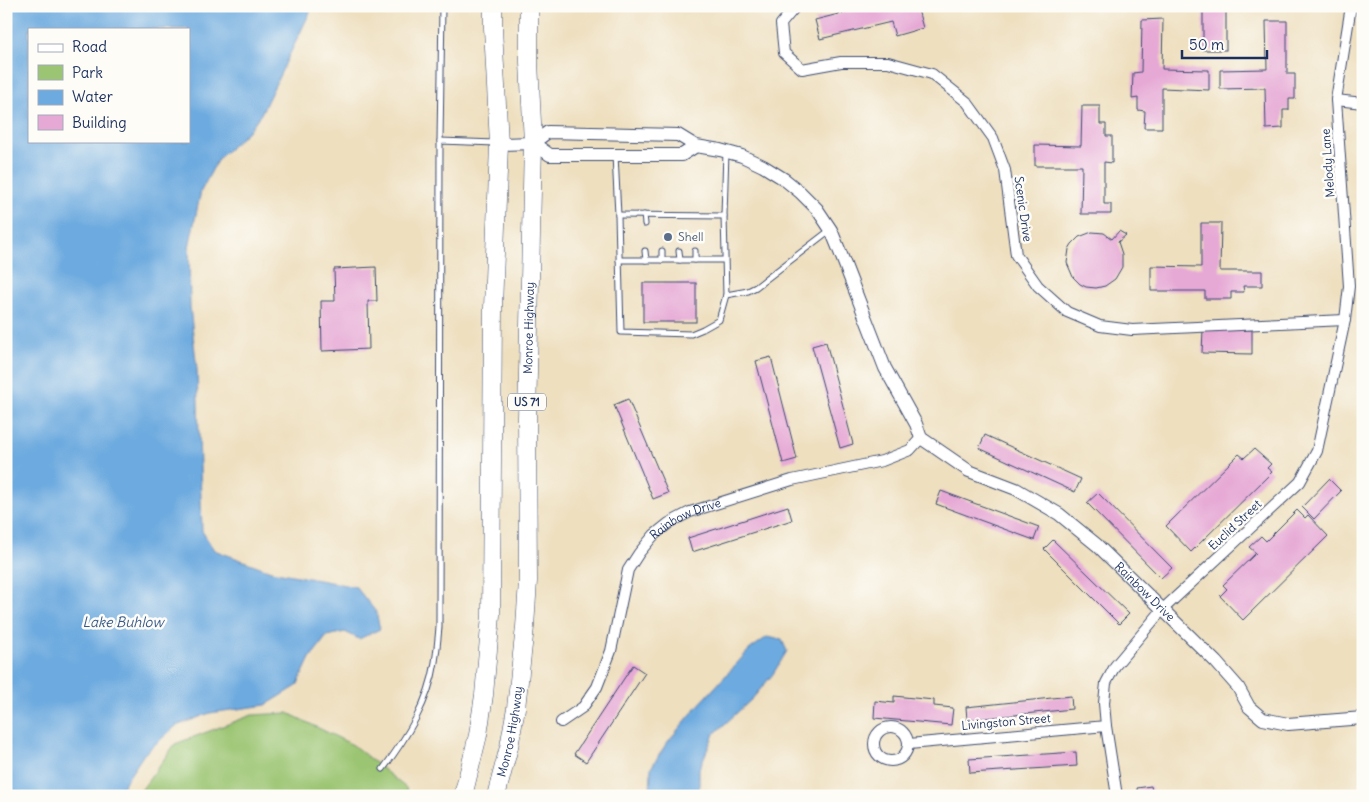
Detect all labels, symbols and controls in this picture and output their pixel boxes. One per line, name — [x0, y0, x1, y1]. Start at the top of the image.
legend — [28, 28, 190, 142]
scale bar — [1182, 28, 1266, 60]
text: 50 m — [1189, 35, 1224, 54]
text: Road — [72, 37, 107, 56]
text: Park — [72, 63, 103, 82]
text: Water — [72, 87, 113, 106]
text: Building — [72, 113, 127, 132]
street label: Melody Lane — [1318, 128, 1337, 198]
street label: Scenic Drive — [1011, 175, 1036, 243]
place label: Shell — [678, 229, 703, 244]
marker: Shell — [662, 231, 674, 243]
street label: Monroe Highway — [520, 282, 537, 374]
road number: US 71 — [508, 394, 546, 411]
street label: Rainbow Drive — [647, 495, 723, 542]
street label: Euclid Street — [1205, 496, 1264, 553]
street label: Rainbow Drive — [1112, 559, 1178, 624]
water label: Lake Buhlow — [83, 613, 165, 631]
street label: Monroe Highway — [493, 685, 525, 779]
street label: Livingston Street — [961, 710, 1051, 733]

